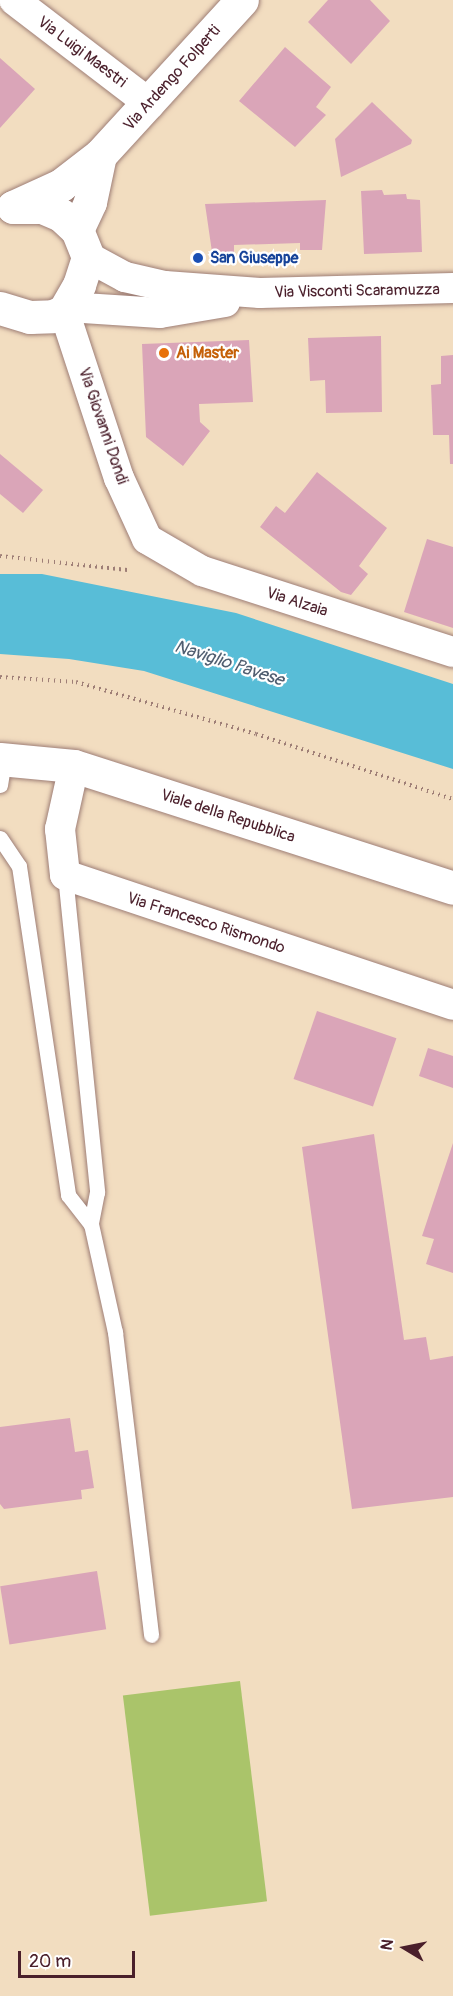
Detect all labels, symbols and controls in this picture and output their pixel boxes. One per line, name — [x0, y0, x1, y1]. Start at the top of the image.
street label: Via Luigi Maestri — [34, 12, 130, 92]
street label: Via Ardengo Folperti — [120, 21, 224, 135]
place label: San Giuseppe — [210, 248, 298, 268]
marker: San Giuseppe — [191, 251, 205, 265]
street label: Via Visconti Scaramuzza — [274, 280, 440, 302]
place label: Ai Master — [176, 343, 239, 363]
marker: Ai Master — [157, 346, 171, 360]
street label: Via Giovanni Dondi — [74, 365, 132, 487]
street label: Via Alzaia — [264, 583, 330, 621]
water label: Naviglio Pavese — [172, 636, 286, 692]
street label: Viale della Repubblica — [158, 785, 298, 847]
street label: Via Francesco Rismondo — [125, 888, 287, 958]
north arrow — [375, 1918, 435, 1978]
text: N — [376, 1938, 398, 1952]
scale bar — [21, 1939, 138, 1977]
text: 20 m — [29, 1950, 71, 1973]

